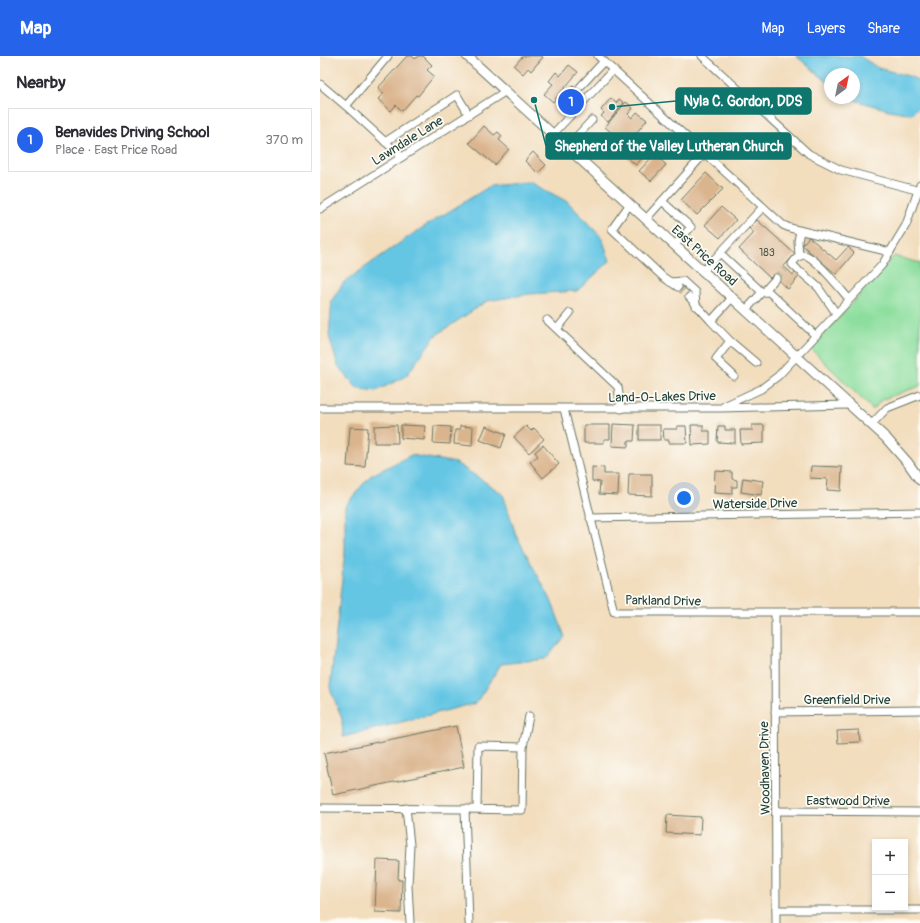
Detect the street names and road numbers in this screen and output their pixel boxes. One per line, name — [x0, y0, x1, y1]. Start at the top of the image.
street label: Lawndale Lane — [369, 112, 447, 169]
street label: East Price Road — [668, 222, 741, 290]
street label: Land-O-Lakes Drive — [608, 388, 717, 406]
street label: Waterside Drive — [713, 495, 798, 513]
street label: Parkland Drive — [625, 592, 702, 610]
street label: Greenfield Drive — [804, 692, 891, 708]
street label: Woodhaven Drive — [756, 721, 774, 815]
street label: Eastwood Drive — [806, 793, 890, 809]

